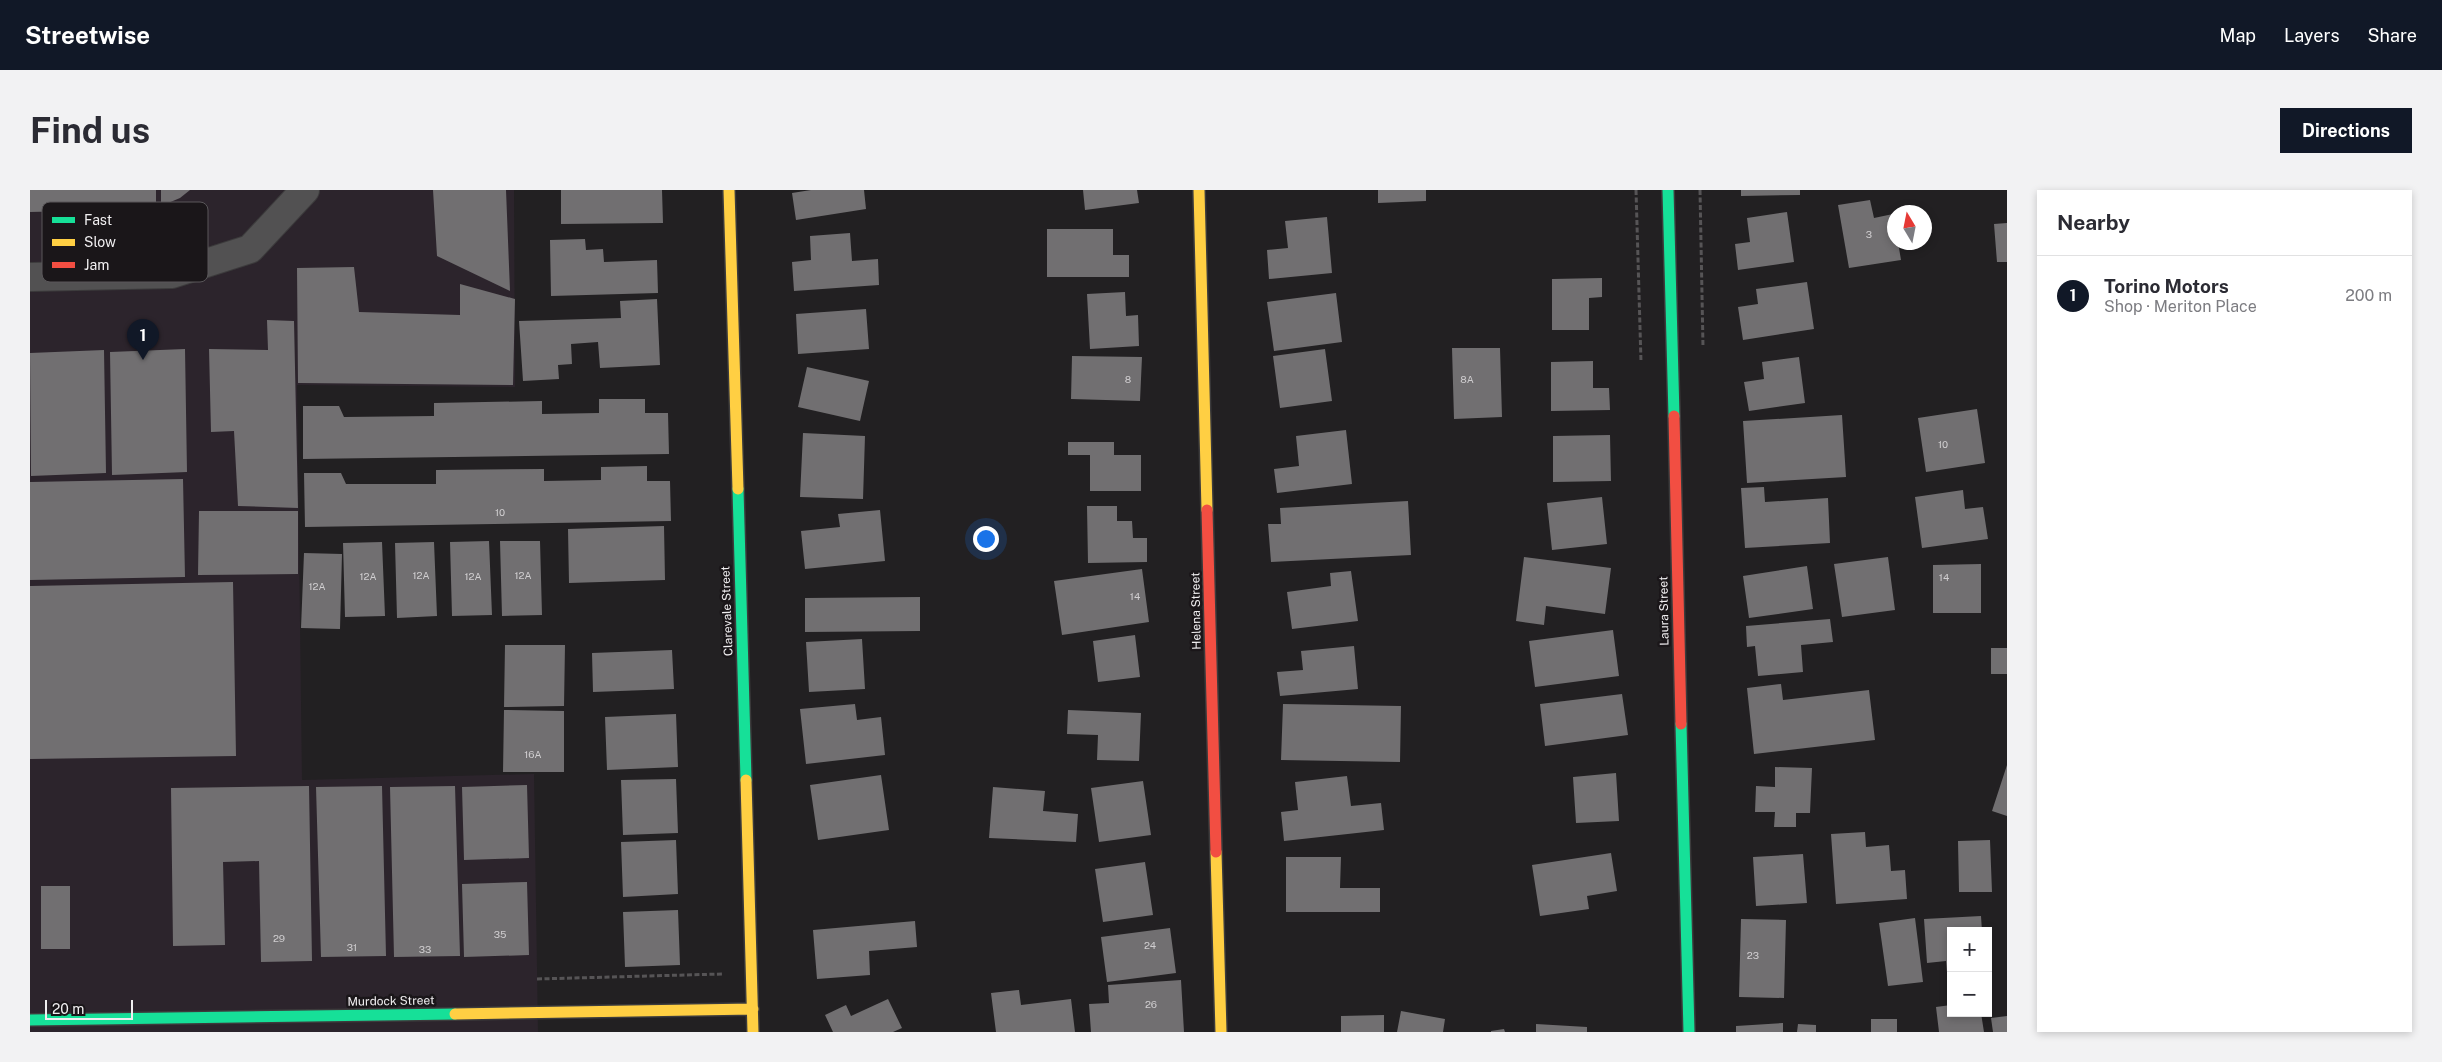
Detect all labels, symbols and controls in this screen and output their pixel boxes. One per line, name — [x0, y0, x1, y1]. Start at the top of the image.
text: Streetwise — [25, 21, 150, 49]
text: Map — [2220, 25, 2256, 46]
text: Layers — [2284, 25, 2340, 46]
text: Share — [2368, 25, 2417, 46]
button: Directions — [2280, 108, 2412, 153]
text: Find us — [30, 110, 150, 151]
legend — [42, 202, 208, 282]
north arrow — [1887, 205, 1932, 250]
text: Nearby — [2057, 210, 2130, 235]
text: Fast — [84, 212, 112, 228]
house number: 3 — [1866, 228, 1872, 240]
text: Slow — [84, 234, 116, 250]
text: Jam — [84, 257, 109, 273]
text: Torino Motors — [2104, 275, 2229, 297]
text: 1 — [2070, 286, 2076, 305]
text: 200 m — [2345, 286, 2392, 305]
text: Shop · Meriton Place — [2104, 297, 2257, 316]
pin: 1 — [127, 319, 159, 360]
house number: 8 — [1125, 373, 1131, 385]
house number: 8A — [1460, 373, 1474, 385]
house number: 10 — [1938, 438, 1948, 450]
house number: 10 — [495, 506, 505, 518]
your location — [973, 526, 999, 552]
street label: Clarevale Street — [718, 565, 736, 656]
house number: 12A — [412, 569, 430, 581]
house number: 12A — [514, 569, 532, 581]
house number: 12A — [359, 570, 377, 582]
house number: 12A — [464, 570, 482, 582]
house number: 14 — [1939, 571, 1949, 583]
street label: Helena Street — [1188, 572, 1204, 650]
street label: Laura Street — [1656, 576, 1672, 646]
house number: 12A — [308, 580, 326, 592]
house number: 14 — [1130, 590, 1140, 602]
house number: 16A — [524, 748, 542, 760]
map controls — [1947, 927, 1992, 1017]
button: + — [1947, 927, 1992, 972]
house number: 35 — [494, 928, 506, 940]
house number: 29 — [273, 932, 285, 944]
house number: 24 — [1144, 939, 1156, 951]
house number: 31 — [347, 941, 357, 953]
house number: 33 — [419, 943, 431, 955]
house number: 23 — [1747, 949, 1759, 961]
button: − — [1947, 972, 1992, 1017]
street label: Murdock Street — [347, 993, 435, 1009]
scale bar — [45, 997, 132, 1020]
house number: 26 — [1145, 998, 1157, 1010]
text: 20 m — [52, 1001, 84, 1017]

